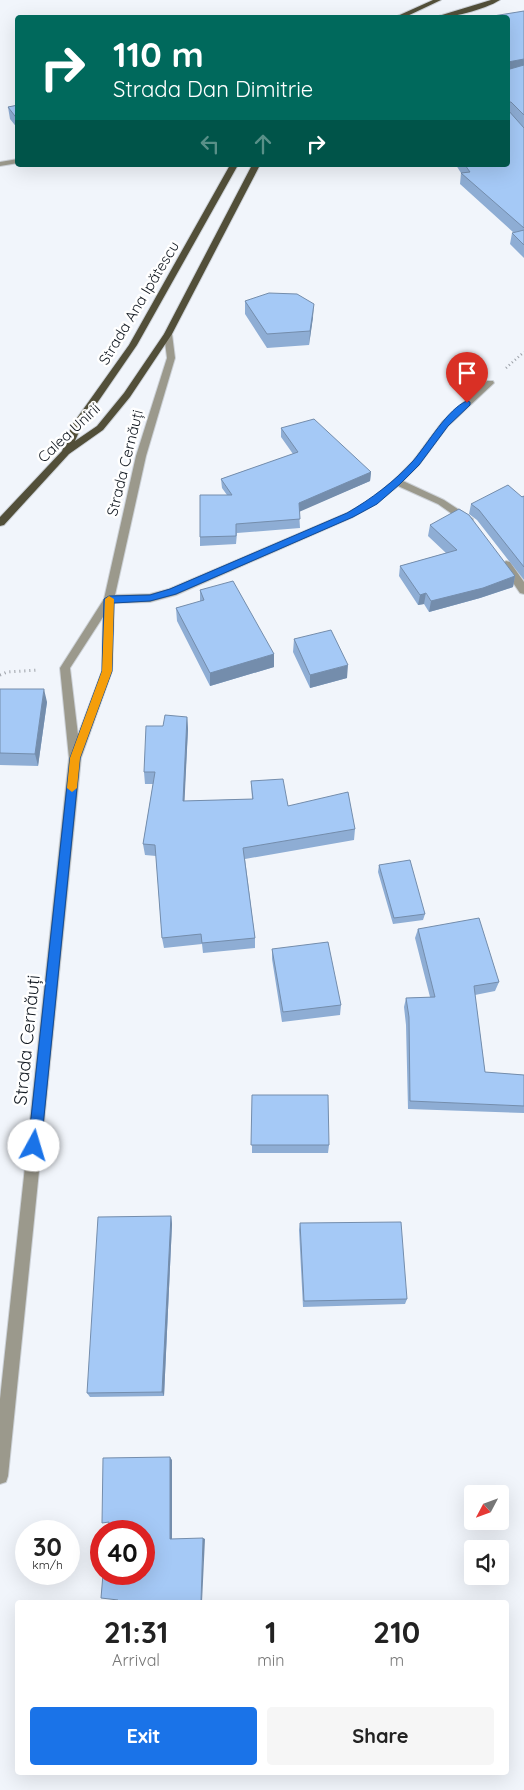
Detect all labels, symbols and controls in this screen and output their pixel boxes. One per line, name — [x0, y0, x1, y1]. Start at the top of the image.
text: 110 m — [113, 32, 204, 76]
icon: right — [30, 35, 95, 100]
text: Strada Dan Dimitrie — [113, 75, 313, 103]
icon: left — [196, 130, 224, 158]
icon: ahead — [249, 130, 277, 158]
icon: right — [302, 130, 330, 158]
street label: Strada Ana Ipătescu — [94, 238, 183, 368]
pin — [446, 352, 488, 403]
icon: arrive — [453, 359, 481, 387]
street label: Calea Unirii — [33, 399, 104, 466]
street label: Strada Cernăuți — [102, 408, 147, 518]
street label: Strada Cernăuți — [8, 974, 45, 1106]
position arrow — [7, 1119, 59, 1171]
north arrow — [464, 1485, 509, 1530]
map controls — [464, 1485, 509, 1585]
speed limit sign: 40 — [90, 1520, 155, 1585]
text: 30 — [33, 1531, 62, 1562]
button: sound — [464, 1540, 509, 1585]
text: km/h — [32, 1557, 63, 1572]
text: 21:31 — [104, 1613, 168, 1651]
text: 1 — [265, 1613, 277, 1651]
text: 210 — [373, 1613, 420, 1651]
text: Arrival — [112, 1650, 160, 1670]
text: min — [257, 1650, 284, 1670]
text: m — [389, 1650, 404, 1670]
button: Exit — [30, 1707, 257, 1765]
button: Share — [267, 1707, 494, 1765]

